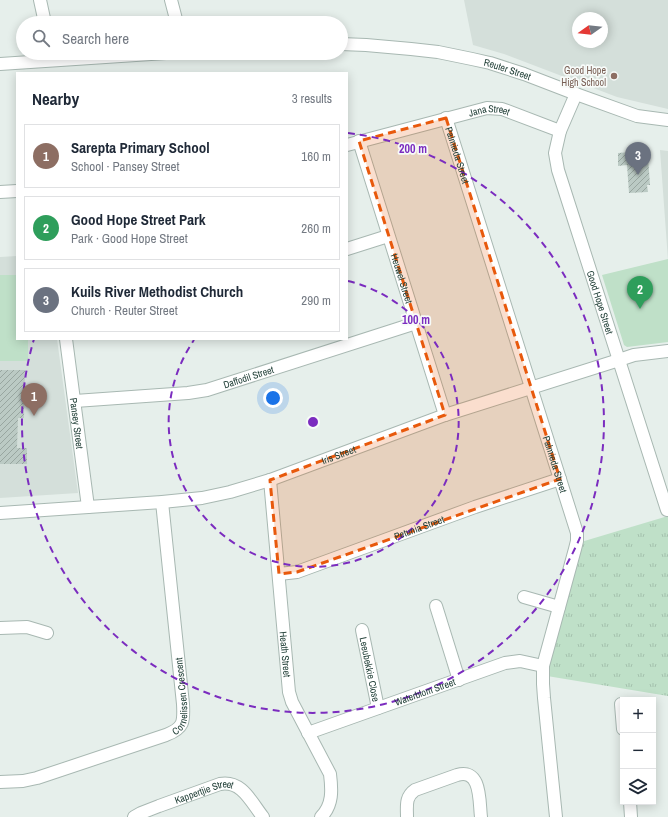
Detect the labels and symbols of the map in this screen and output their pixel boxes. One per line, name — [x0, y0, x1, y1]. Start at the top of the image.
north arrow — [572, 12, 608, 48]
street label: Reuter Street — [483, 56, 534, 83]
place label: Good Hope High School — [561, 64, 606, 89]
marker: Good Hope High School — [609, 71, 619, 81]
street label: Jana Street — [467, 102, 512, 120]
street label: Palmieda Street — [442, 125, 473, 186]
text: 200 m — [399, 141, 427, 157]
pin: 3 — [625, 142, 651, 175]
street label: Heuwel Street — [388, 252, 416, 306]
street label: Good Hope Street — [584, 269, 616, 337]
pin: 2 — [627, 276, 653, 309]
text: 100 m — [402, 312, 430, 328]
street label: Daffodil Street — [222, 363, 276, 391]
pin: 1 — [21, 383, 47, 416]
your location — [263, 388, 283, 408]
street label: Pansey Street — [67, 397, 86, 450]
centre of rings — [306, 415, 320, 429]
street label: Palmieda Street — [540, 434, 570, 495]
street label: Iris Street — [320, 443, 358, 467]
street label: Petunia Street — [392, 513, 447, 543]
street label: Heath Street — [277, 631, 294, 679]
street label: Leeubekkie Close — [357, 636, 383, 703]
street label: Cornelissen Crescent — [170, 656, 190, 738]
street label: Waterblom Street — [393, 675, 458, 709]
street label: Kappertjie Street — [173, 777, 236, 807]

